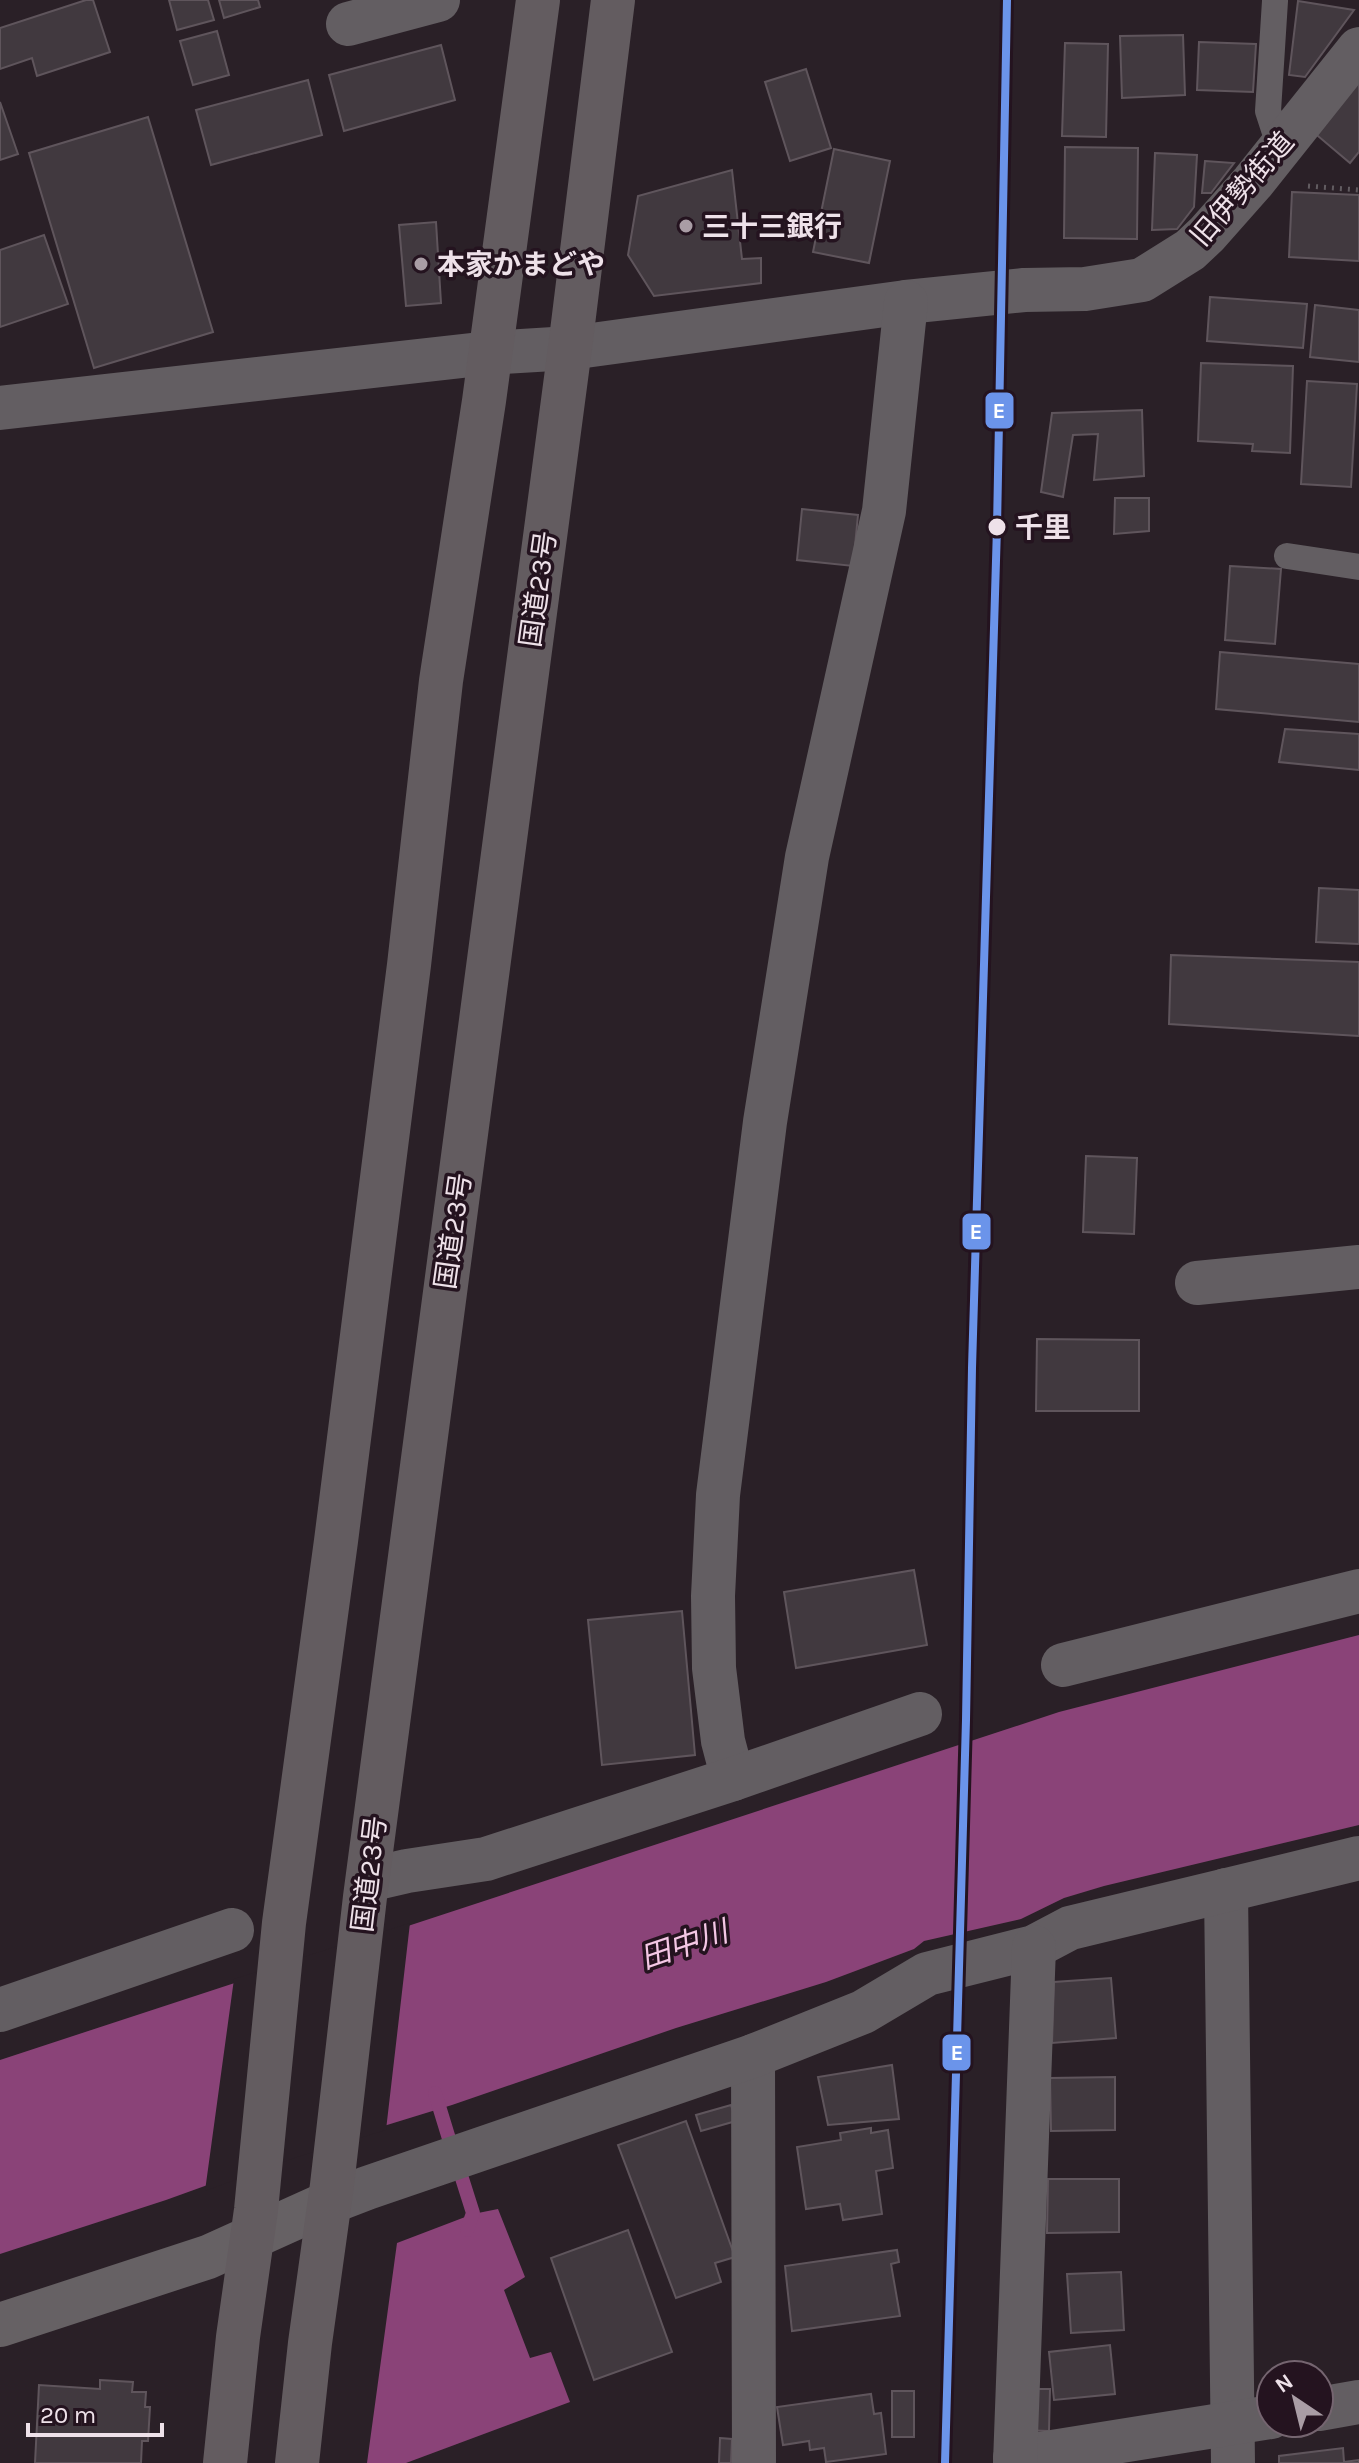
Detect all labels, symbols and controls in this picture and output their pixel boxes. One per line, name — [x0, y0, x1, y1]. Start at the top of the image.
street label: 旧伊勢街道 — [1184, 125, 1300, 253]
place label: 三十三銀行 — [702, 210, 842, 243]
marker: 三十三銀行 — [677, 217, 695, 235]
place label: 本家かまどや — [437, 248, 605, 281]
marker: 本家かまどや — [412, 255, 430, 273]
line badge: E — [984, 391, 1015, 430]
text: E — [993, 398, 1005, 424]
place label: 千里 — [1015, 511, 1071, 544]
marker: 千里 — [986, 516, 1008, 538]
street label: 国道23号 — [514, 529, 562, 649]
street label: 国道23号 — [429, 1171, 477, 1291]
line badge: E — [961, 1212, 992, 1251]
text: E — [970, 1219, 982, 1245]
street label: 国道23号 — [346, 1814, 392, 1934]
water label: 田中川 — [636, 1912, 735, 1977]
line badge: E — [941, 2033, 972, 2072]
text: E — [951, 2040, 963, 2066]
north arrow — [1255, 2359, 1335, 2439]
text: N — [1270, 2368, 1298, 2399]
scale bar — [28, 2387, 162, 2437]
text: 20 m — [40, 2401, 96, 2429]

